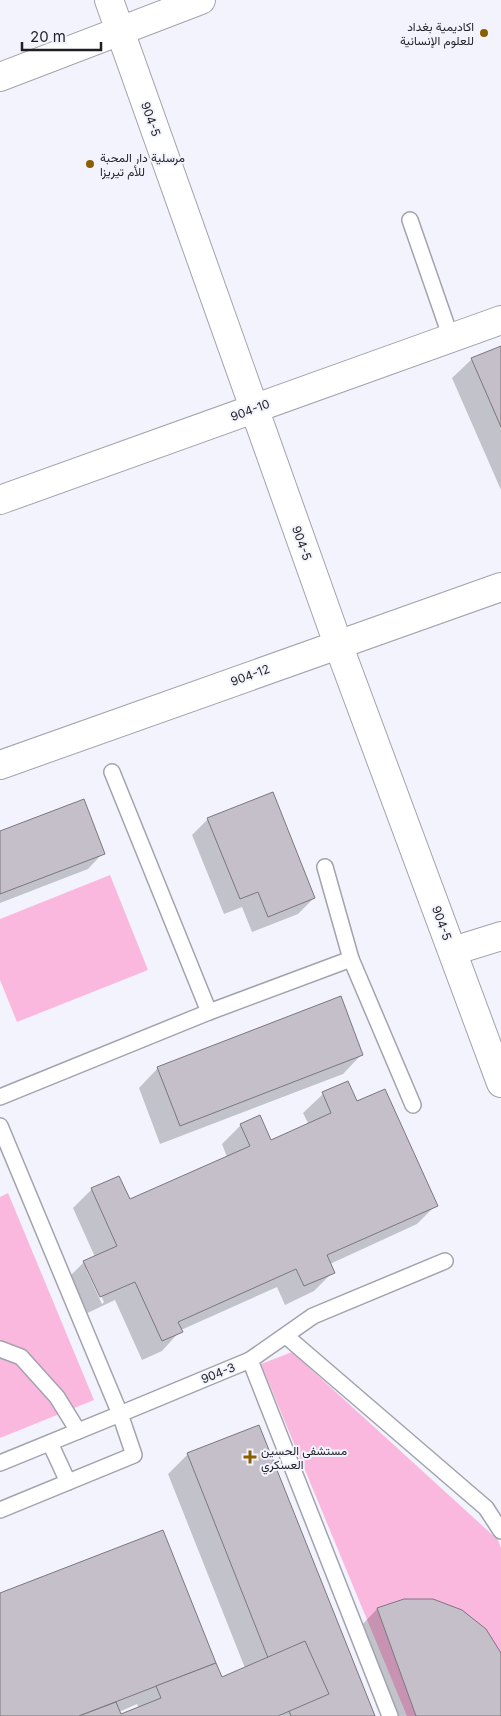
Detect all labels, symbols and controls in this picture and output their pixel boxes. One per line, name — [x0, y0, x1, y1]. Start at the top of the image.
place label: اكاديمية بغداد للعلوم الإنسانية — [400, 19, 474, 49]
scale bar — [22, 20, 101, 52]
text: 20 m — [30, 27, 66, 46]
marker: اكاديمية بغداد للعلوم الإنسانية — [478, 27, 490, 39]
street label: 904-5 — [138, 100, 164, 138]
place label: مرسلية دار المحبة للأم تيريزا — [100, 150, 185, 180]
marker: مرسلية دار المحبة للأم تيريزا — [84, 158, 96, 170]
street label: 904-10 — [228, 396, 272, 424]
street label: 904-5 — [289, 524, 315, 562]
street label: 904-12 — [228, 661, 272, 689]
street label: 904-5 — [429, 904, 455, 942]
street label: 904-3 — [199, 1359, 237, 1387]
place label: مستشفى الحسين العسكري — [261, 1443, 347, 1475]
marker: مستشفى الحسين العسكري — [243, 1450, 257, 1464]

